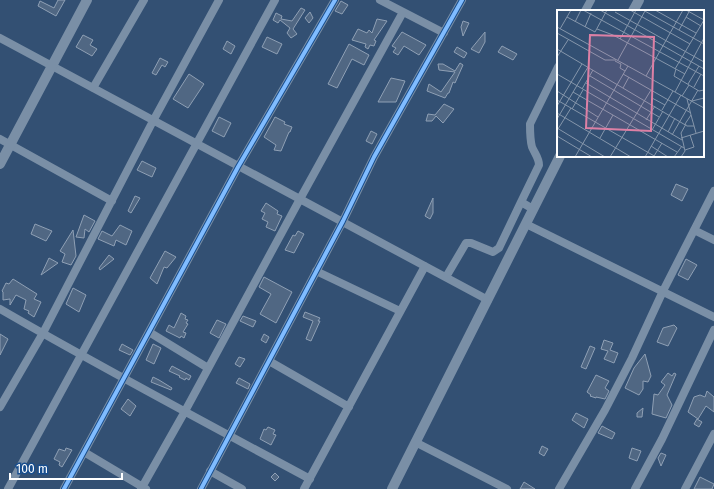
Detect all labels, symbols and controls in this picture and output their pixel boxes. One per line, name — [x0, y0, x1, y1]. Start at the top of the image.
inset map — [557, 10, 704, 157]
scale bar — [10, 455, 122, 481]
text: 100 m — [16, 462, 48, 476]

